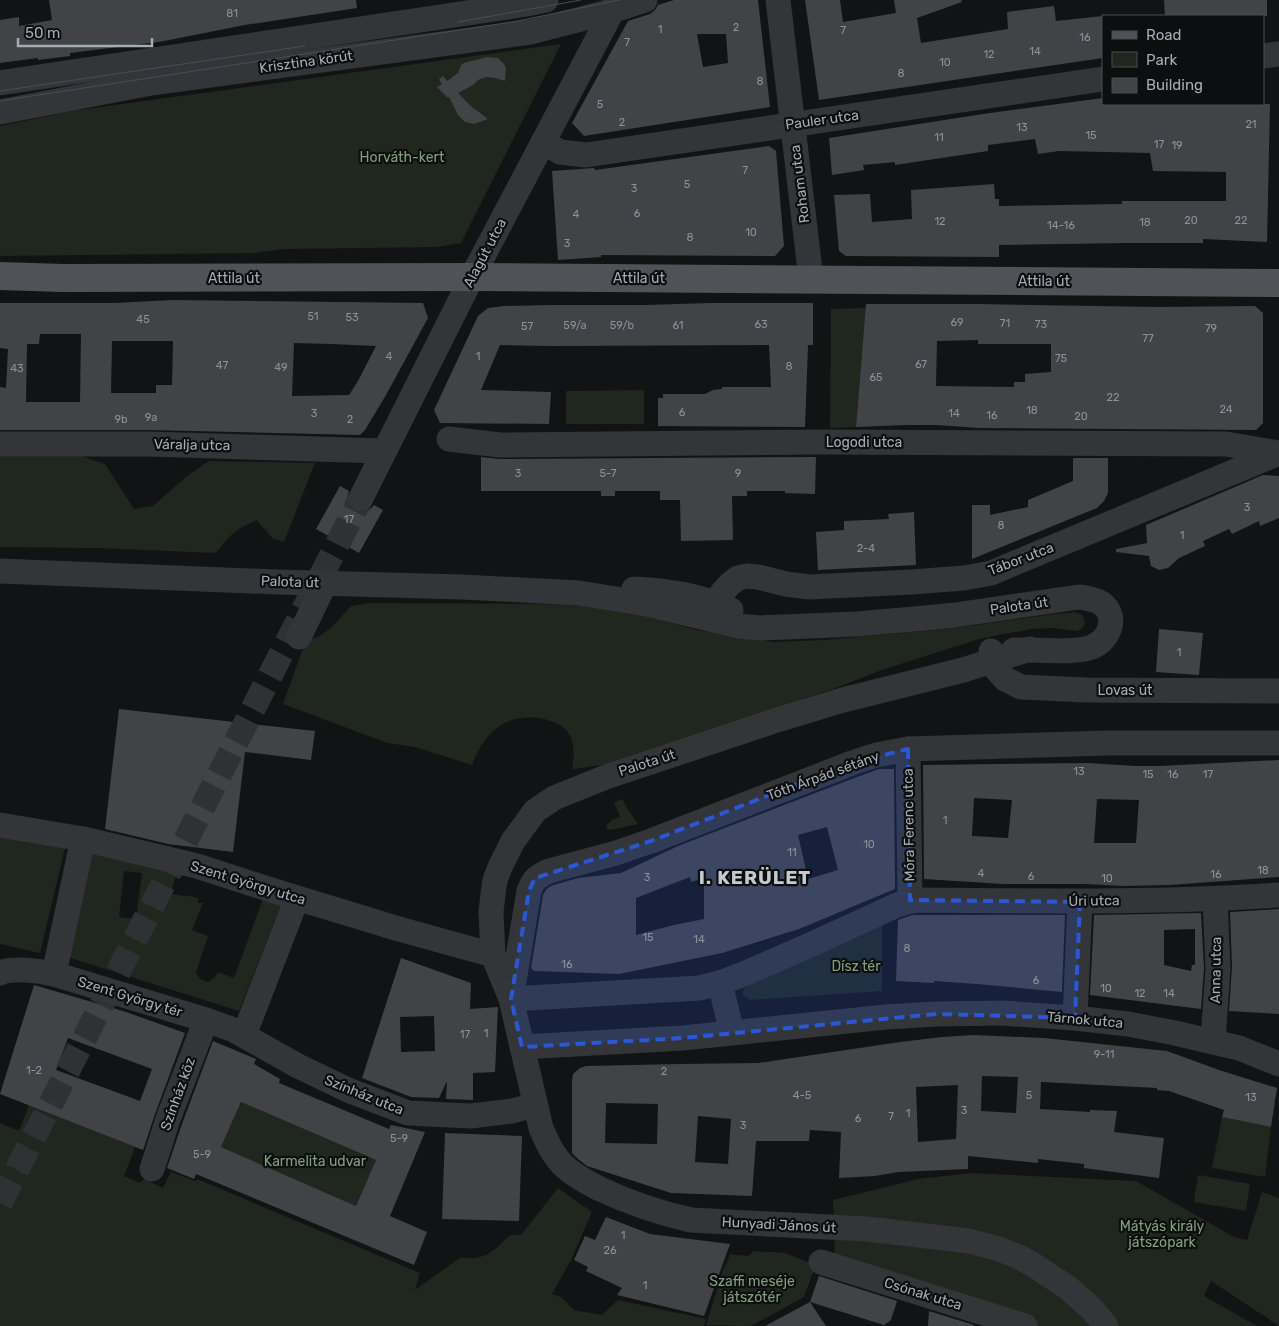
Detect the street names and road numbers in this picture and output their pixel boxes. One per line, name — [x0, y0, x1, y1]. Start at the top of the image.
street label: Krisztina körút — [258, 47, 354, 77]
street label: Pauler utca — [784, 106, 860, 134]
street label: Roham utca — [787, 144, 813, 224]
street label: Alagút utca — [460, 216, 510, 290]
street label: Attila út — [208, 270, 260, 287]
street label: Attila út — [613, 270, 665, 287]
street label: Attila út — [1018, 273, 1070, 290]
street label: Logodi utca — [826, 434, 902, 451]
street label: Váralja utca — [154, 436, 230, 454]
street label: Tábor utca — [986, 539, 1056, 579]
street label: Palota út — [260, 572, 320, 592]
street label: Palota út — [989, 593, 1050, 618]
street label: Lovas út — [1097, 682, 1153, 699]
street label: Palota út — [617, 746, 678, 780]
street label: Tóth Árpád sétány — [764, 747, 882, 804]
street label: Móra Ferenc utca — [900, 768, 918, 882]
street label: Szent György utca — [188, 857, 308, 909]
street label: Úri utca — [1068, 891, 1120, 910]
street label: Anna utca — [1207, 936, 1225, 1004]
street label: Szent György tér — [76, 973, 185, 1021]
street label: Tárnok utca — [1046, 1008, 1124, 1032]
street label: Színház köz — [157, 1055, 199, 1133]
street label: Színház utca — [322, 1071, 406, 1119]
street label: Hunyadi János út — [721, 1214, 837, 1237]
street label: Csónak utca — [882, 1274, 964, 1314]

